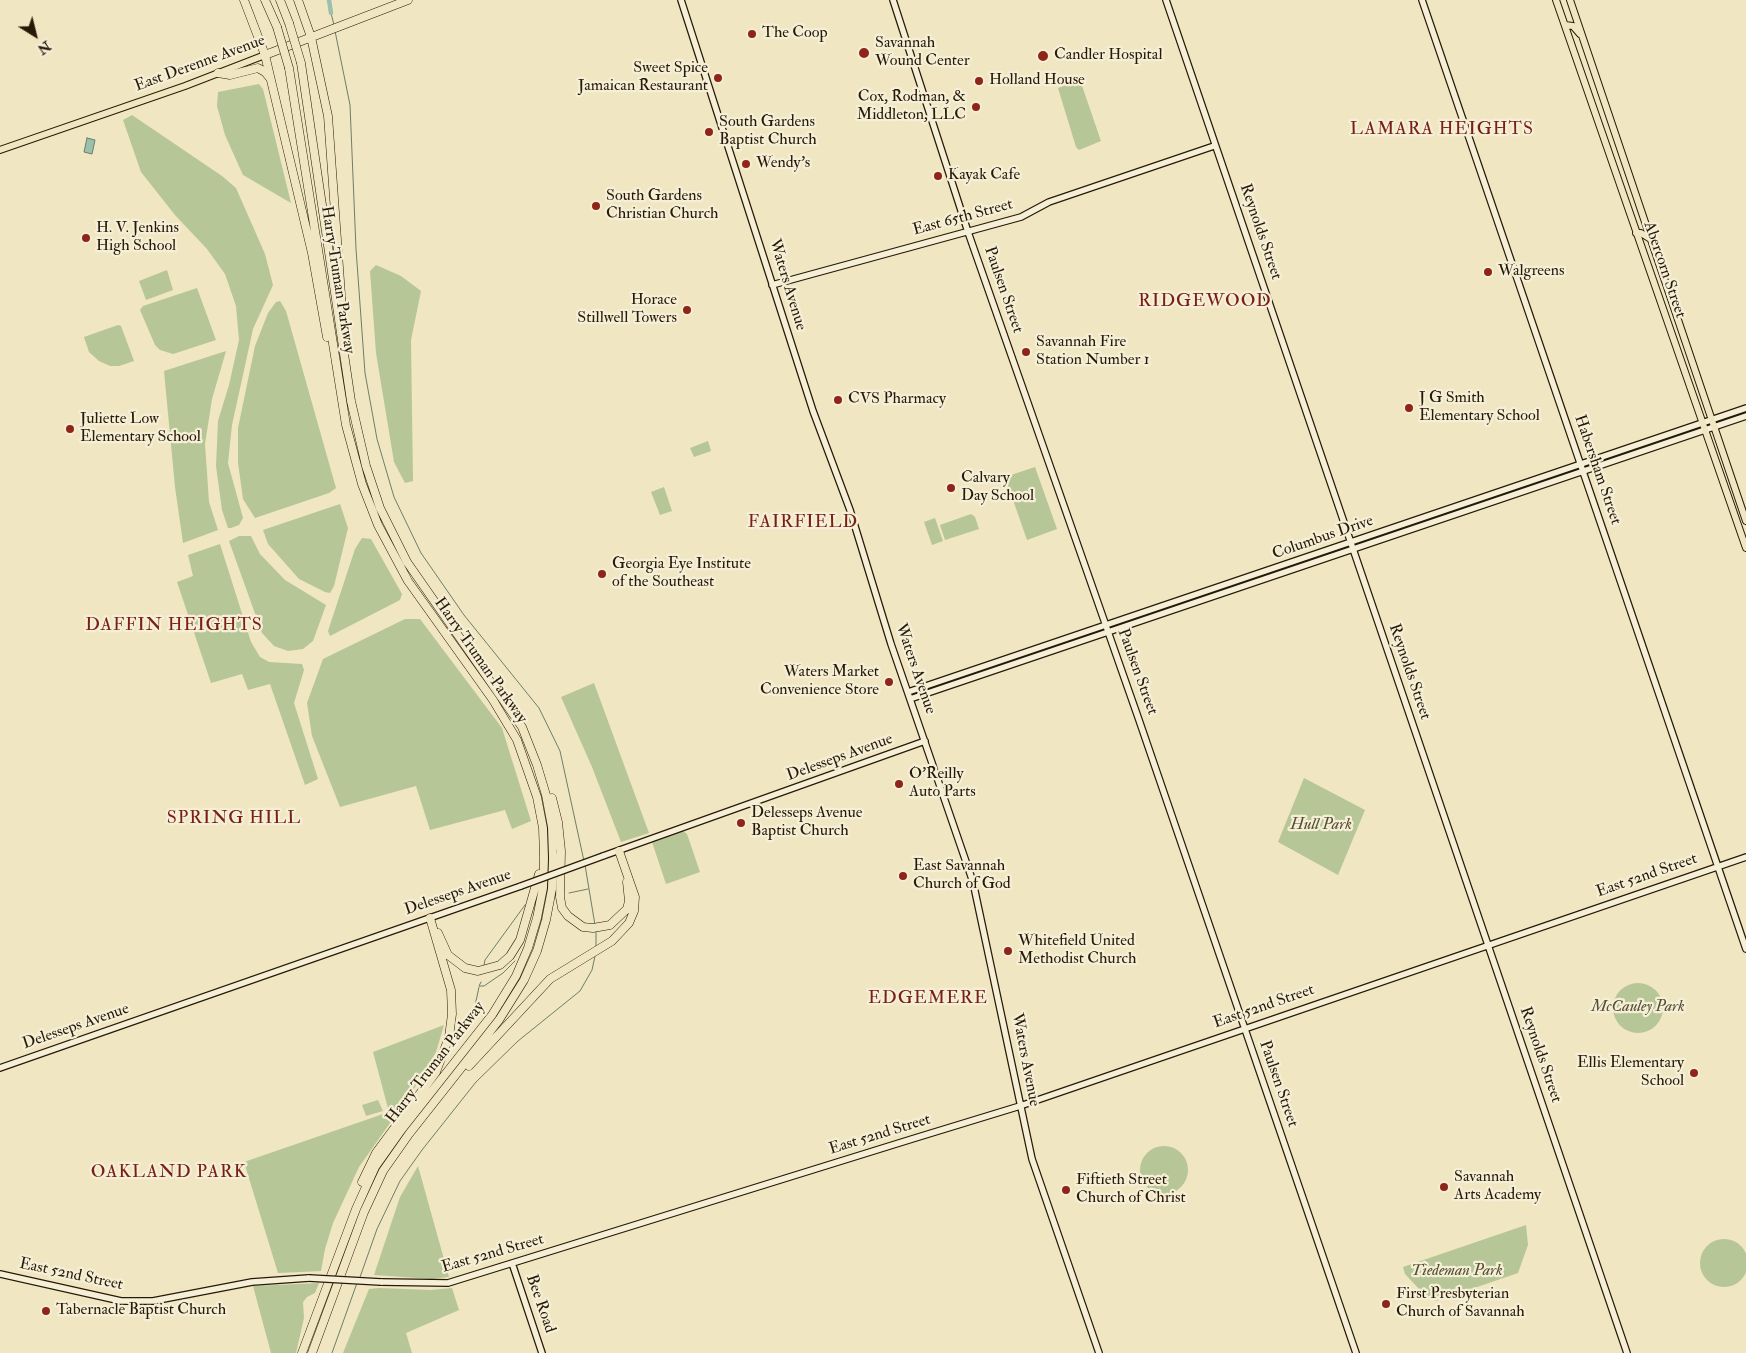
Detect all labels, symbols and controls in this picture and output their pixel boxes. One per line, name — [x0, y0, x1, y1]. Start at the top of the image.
north arrow — [10, 10, 60, 60]
place label: The Coop — [762, 24, 828, 44]
marker: The Coop — [746, 28, 758, 40]
street label: East Derenne Avenue — [132, 31, 268, 97]
place label: Savannah Wound Center — [875, 34, 970, 72]
text: N — [34, 37, 54, 58]
marker: Savannah Wound Center — [857, 46, 871, 60]
place label: Candler Hospital — [1054, 46, 1162, 66]
marker: Candler Hospital — [1036, 49, 1050, 63]
place label: Sweet Spice Jamaican Restaurant — [578, 59, 708, 97]
place label: Holland House — [989, 71, 1085, 91]
marker: Sweet Spice Jamaican Restaurant — [712, 72, 724, 84]
marker: Holland House — [973, 75, 985, 87]
place label: Cox, Rodman, & Middleton, LLC — [857, 88, 966, 126]
marker: Cox, Rodman, & Middleton, LLC — [970, 101, 982, 113]
place label: South Gardens Baptist Church — [719, 113, 817, 151]
district label: LAMARA HEIGHTS — [1348, 119, 1536, 141]
marker: South Gardens Baptist Church — [703, 126, 715, 138]
place label: Wendy's — [756, 154, 810, 174]
marker: Wendy's — [740, 158, 752, 170]
place label: Kayak Cafe — [948, 166, 1020, 186]
marker: Kayak Cafe — [932, 170, 944, 182]
street label: Reynolds Street — [1235, 181, 1285, 283]
place label: South Gardens Christian Church — [606, 187, 718, 225]
street label: East 65th Street — [911, 195, 1015, 241]
marker: South Gardens Christian Church — [590, 200, 602, 212]
street label: Harry Truman Parkway — [316, 205, 358, 355]
place label: H. V. Jenkins High School — [96, 219, 179, 257]
street label: Abercorn Street — [1639, 219, 1689, 321]
marker: H. V. Jenkins High School — [80, 232, 92, 244]
street label: Waters Avenue — [764, 237, 810, 333]
street label: Paulsen Street — [979, 244, 1027, 336]
place label: Walgreens — [1498, 262, 1564, 282]
marker: Walgreens — [1482, 266, 1494, 278]
place label: Horace Stillwell Towers — [577, 291, 677, 329]
district label: RIDGEWOOD — [1137, 291, 1273, 313]
marker: Horace Stillwell Towers — [681, 304, 693, 316]
place label: Savannah Fire Station Number 1 — [1036, 333, 1149, 371]
marker: Savannah Fire Station Number 1 — [1020, 346, 1032, 358]
place label: J G Smith Elementary School — [1419, 389, 1540, 427]
place label: CVS Pharmacy — [848, 390, 946, 410]
marker: CVS Pharmacy — [832, 394, 844, 406]
marker: J G Smith Elementary School — [1403, 402, 1415, 414]
place label: Juliette Low Elementary School — [80, 410, 201, 448]
street label: Habersham Street — [1569, 413, 1625, 527]
marker: Juliette Low Elementary School — [64, 423, 76, 435]
place label: Calvary Day School — [961, 469, 1034, 507]
marker: Calvary Day School — [945, 482, 957, 494]
district label: FAIRFIELD — [747, 512, 859, 534]
street label: Columbus Drive — [1270, 512, 1376, 564]
place label: Georgia Eye Institute of the Southeast — [612, 555, 751, 593]
marker: Georgia Eye Institute of the Southeast — [596, 568, 608, 580]
street label: Harry Truman Parkway — [429, 594, 531, 728]
district label: DAFFIN HEIGHTS — [83, 615, 265, 637]
street label: Waters Avenue — [891, 621, 939, 717]
street label: Reynolds Street — [1384, 621, 1434, 723]
street label: Paulsen Street — [1113, 626, 1161, 718]
place label: Waters Market Convenience Store — [760, 663, 879, 701]
marker: Waters Market Convenience Store — [883, 676, 895, 688]
street label: Delesseps Avenue — [784, 730, 896, 786]
place label: O'Reilly Auto Parts — [909, 765, 976, 803]
marker: O'Reilly Auto Parts — [893, 778, 905, 790]
place label: Delesseps Avenue Baptist Church — [751, 804, 862, 842]
district label: SPRING HILL — [165, 808, 303, 830]
park label: Hull Park — [1290, 816, 1352, 836]
marker: Delesseps Avenue Baptist Church — [735, 817, 747, 829]
street label: East 52nd Street — [1594, 850, 1700, 902]
place label: East Savannah Church of God — [913, 857, 1011, 895]
street label: Delesseps Avenue — [402, 866, 514, 920]
marker: East Savannah Church of God — [897, 870, 909, 882]
place label: Whitefield United Methodist Church — [1018, 932, 1136, 970]
marker: Whitefield United Methodist Church — [1002, 945, 1014, 957]
street label: East 52nd Street — [1211, 981, 1317, 1033]
district label: EDGEMERE — [867, 988, 989, 1010]
street label: Harry Truman Parkway — [382, 998, 490, 1128]
park label: McCauley Park — [1591, 998, 1685, 1018]
street label: Delesseps Avenue — [20, 1000, 132, 1054]
street label: Reynolds Street — [1515, 1004, 1565, 1106]
street label: Waters Avenue — [1007, 1012, 1043, 1108]
street label: Paulsen Street — [1254, 1038, 1302, 1130]
place label: Ellis Elementary School — [1577, 1054, 1684, 1092]
marker: Ellis Elementary School — [1688, 1067, 1700, 1079]
street label: East 52nd Street — [827, 1110, 933, 1160]
district label: OAKLAND PARK — [89, 1162, 249, 1184]
place label: Savannah Arts Academy — [1454, 1168, 1541, 1206]
place label: Fiftieth Street Church of Christ — [1076, 1171, 1186, 1209]
marker: Savannah Arts Academy — [1438, 1181, 1450, 1193]
marker: Fiftieth Street Church of Christ — [1060, 1184, 1072, 1196]
street label: East 52nd Street — [440, 1230, 546, 1278]
street label: East 52nd Street — [18, 1255, 124, 1295]
park label: Tiedeman Park — [1411, 1262, 1503, 1282]
street label: Bee Road — [521, 1272, 559, 1336]
place label: First Presbyterian Church of Savannah — [1396, 1285, 1525, 1323]
marker: First Presbyterian Church of Savannah — [1380, 1298, 1392, 1310]
place label: Tabernacle Baptist Church — [56, 1301, 226, 1321]
marker: Tabernacle Baptist Church — [40, 1305, 52, 1317]

